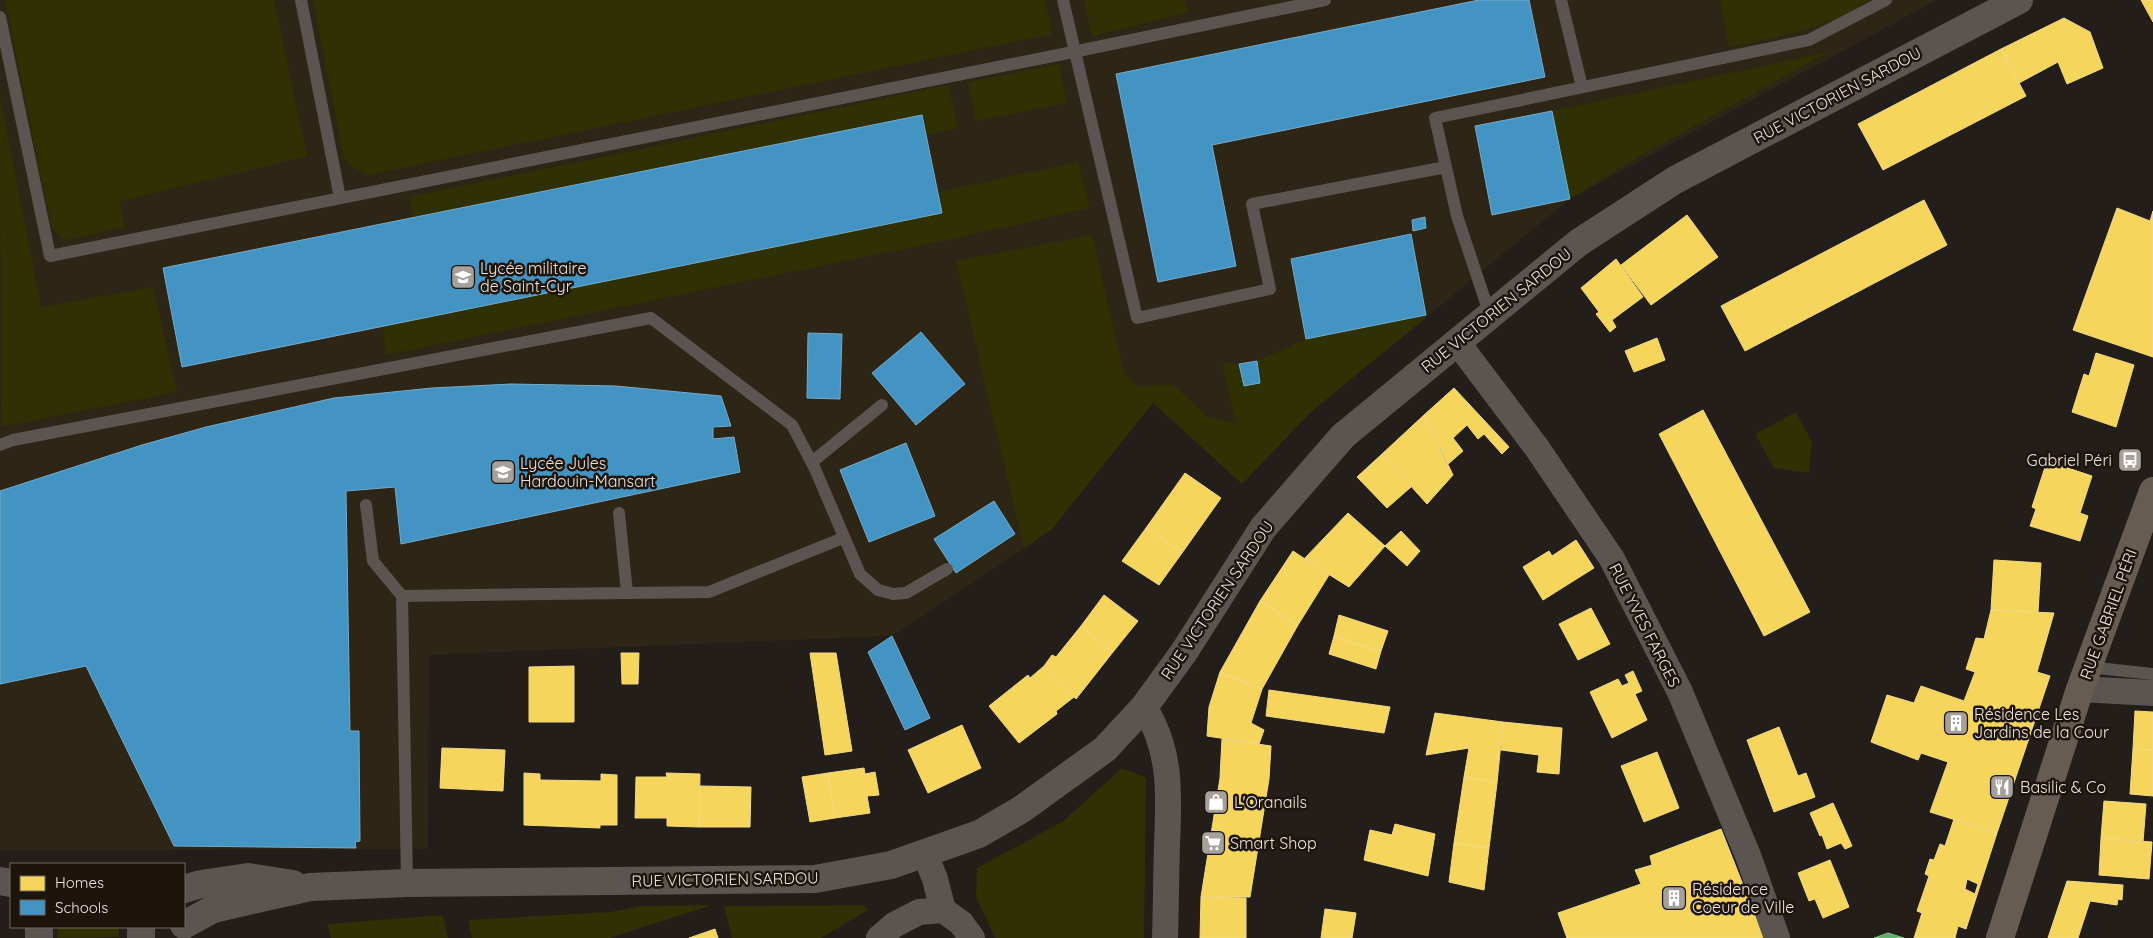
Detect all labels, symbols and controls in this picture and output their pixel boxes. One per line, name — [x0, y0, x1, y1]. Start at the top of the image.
street label: RUE VICTORIEN SARDOU — [1750, 42, 1924, 148]
street label: RUE VICTORIEN SARDOU — [1417, 243, 1575, 377]
place label: Lycée militaire de Saint-Cyr — [480, 258, 586, 296]
school or university icon: Lycée militaire de Saint-Cyr — [450, 264, 476, 290]
bus stop icon: Gabriel Péri — [2117, 447, 2143, 473]
place label: Gabriel Péri — [2027, 450, 2112, 470]
place label: Lycée Jules Hardouin-Mansart — [520, 453, 656, 491]
school or university icon: Lycée Jules Hardouin-Mansart — [490, 459, 516, 485]
street label: RUE VICTORIEN SARDOU — [1156, 517, 1278, 683]
street label: RUE GABRIEL PÉRI — [2075, 546, 2141, 682]
street label: RUE YVES FARGES — [1605, 560, 1685, 690]
place label: Résidence Les Jardins de la Cour — [1974, 704, 2109, 742]
building icon: Résidence Les Jardins de la Cour — [1943, 710, 1969, 736]
restaurant icon: Basilic & Co — [1989, 774, 2015, 800]
place label: Basilic & Co — [2020, 777, 2106, 797]
shop icon: L'Oranails — [1203, 789, 1229, 815]
place label: L'Oranails — [1234, 792, 1307, 812]
supermarket icon: Smart Shop — [1200, 830, 1226, 856]
place label: Smart Shop — [1230, 833, 1317, 853]
legend — [10, 863, 185, 928]
street label: RUE VICTORIEN SARDOU — [631, 867, 819, 891]
text: Homes — [55, 873, 104, 892]
place label: Résidence Coeur de Ville — [1692, 879, 1794, 917]
building icon: Résidence Coeur de Ville — [1661, 885, 1687, 911]
text: Schools — [55, 898, 108, 917]

